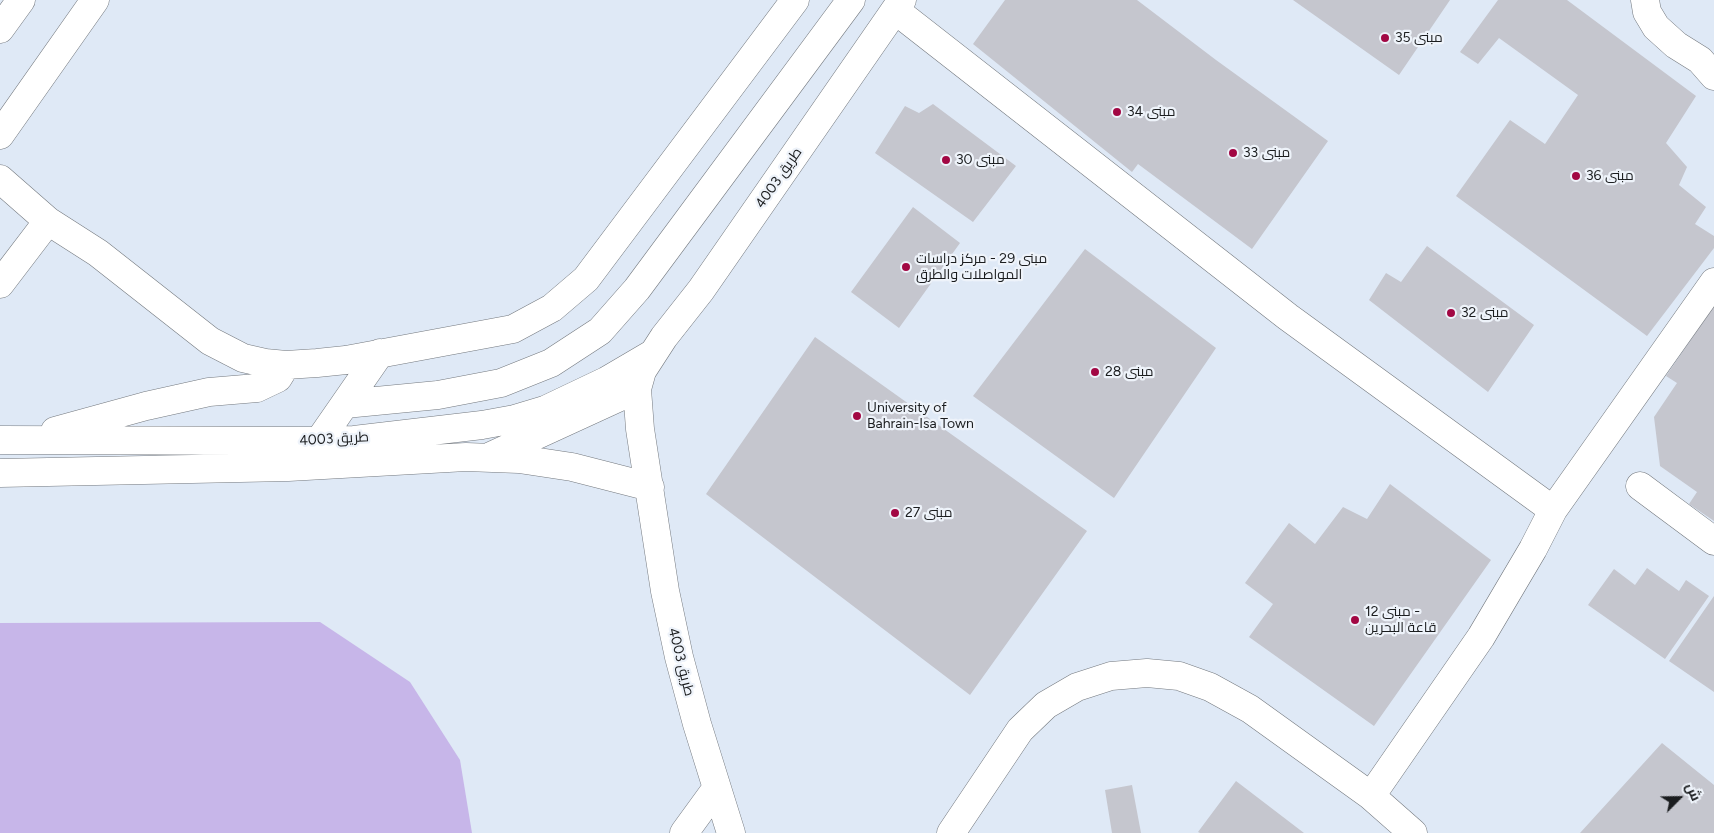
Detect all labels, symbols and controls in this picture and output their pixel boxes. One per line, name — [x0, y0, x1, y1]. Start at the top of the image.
place label: مبنى 35 — [1395, 30, 1443, 46]
marker: مبنى 35 — [1379, 32, 1391, 44]
place label: مبنى 34 — [1127, 104, 1175, 120]
marker: مبنى 34 — [1111, 106, 1123, 118]
street label: طريق 4003 — [752, 145, 806, 211]
place label: مبنى 33 — [1243, 145, 1290, 161]
marker: مبنى 33 — [1227, 147, 1239, 159]
place label: مبنى 30 — [956, 152, 1005, 168]
marker: مبنى 30 — [940, 154, 952, 166]
place label: مبنى 36 — [1586, 168, 1634, 184]
marker: مبنى 36 — [1570, 170, 1582, 182]
place label: مبنى 29 - مركز دراسات المواصلات والطرق — [916, 251, 1047, 284]
marker: مبنى 29 - مركز دراسات المواصلات والطرق — [900, 261, 912, 273]
place label: مبنى 32 — [1461, 305, 1509, 321]
marker: مبنى 32 — [1445, 307, 1457, 319]
place label: مبنى 28 — [1105, 364, 1154, 380]
marker: مبنى 28 — [1089, 366, 1101, 378]
place label: University of Bahrain-Isa Town — [867, 400, 974, 432]
marker: University of Bahrain-Isa Town — [851, 410, 863, 422]
street label: طريق 4003 — [299, 429, 369, 449]
place label: مبنى 27 — [905, 505, 952, 521]
marker: مبنى 27 — [889, 507, 901, 519]
place label: مبنى 12 - قاعة البحرين — [1365, 604, 1436, 636]
marker: مبنى 12 - قاعة البحرين — [1349, 614, 1361, 626]
street label: طريق 4003 — [664, 626, 698, 698]
north arrow — [1654, 773, 1704, 823]
text: ش — [1682, 780, 1705, 804]

